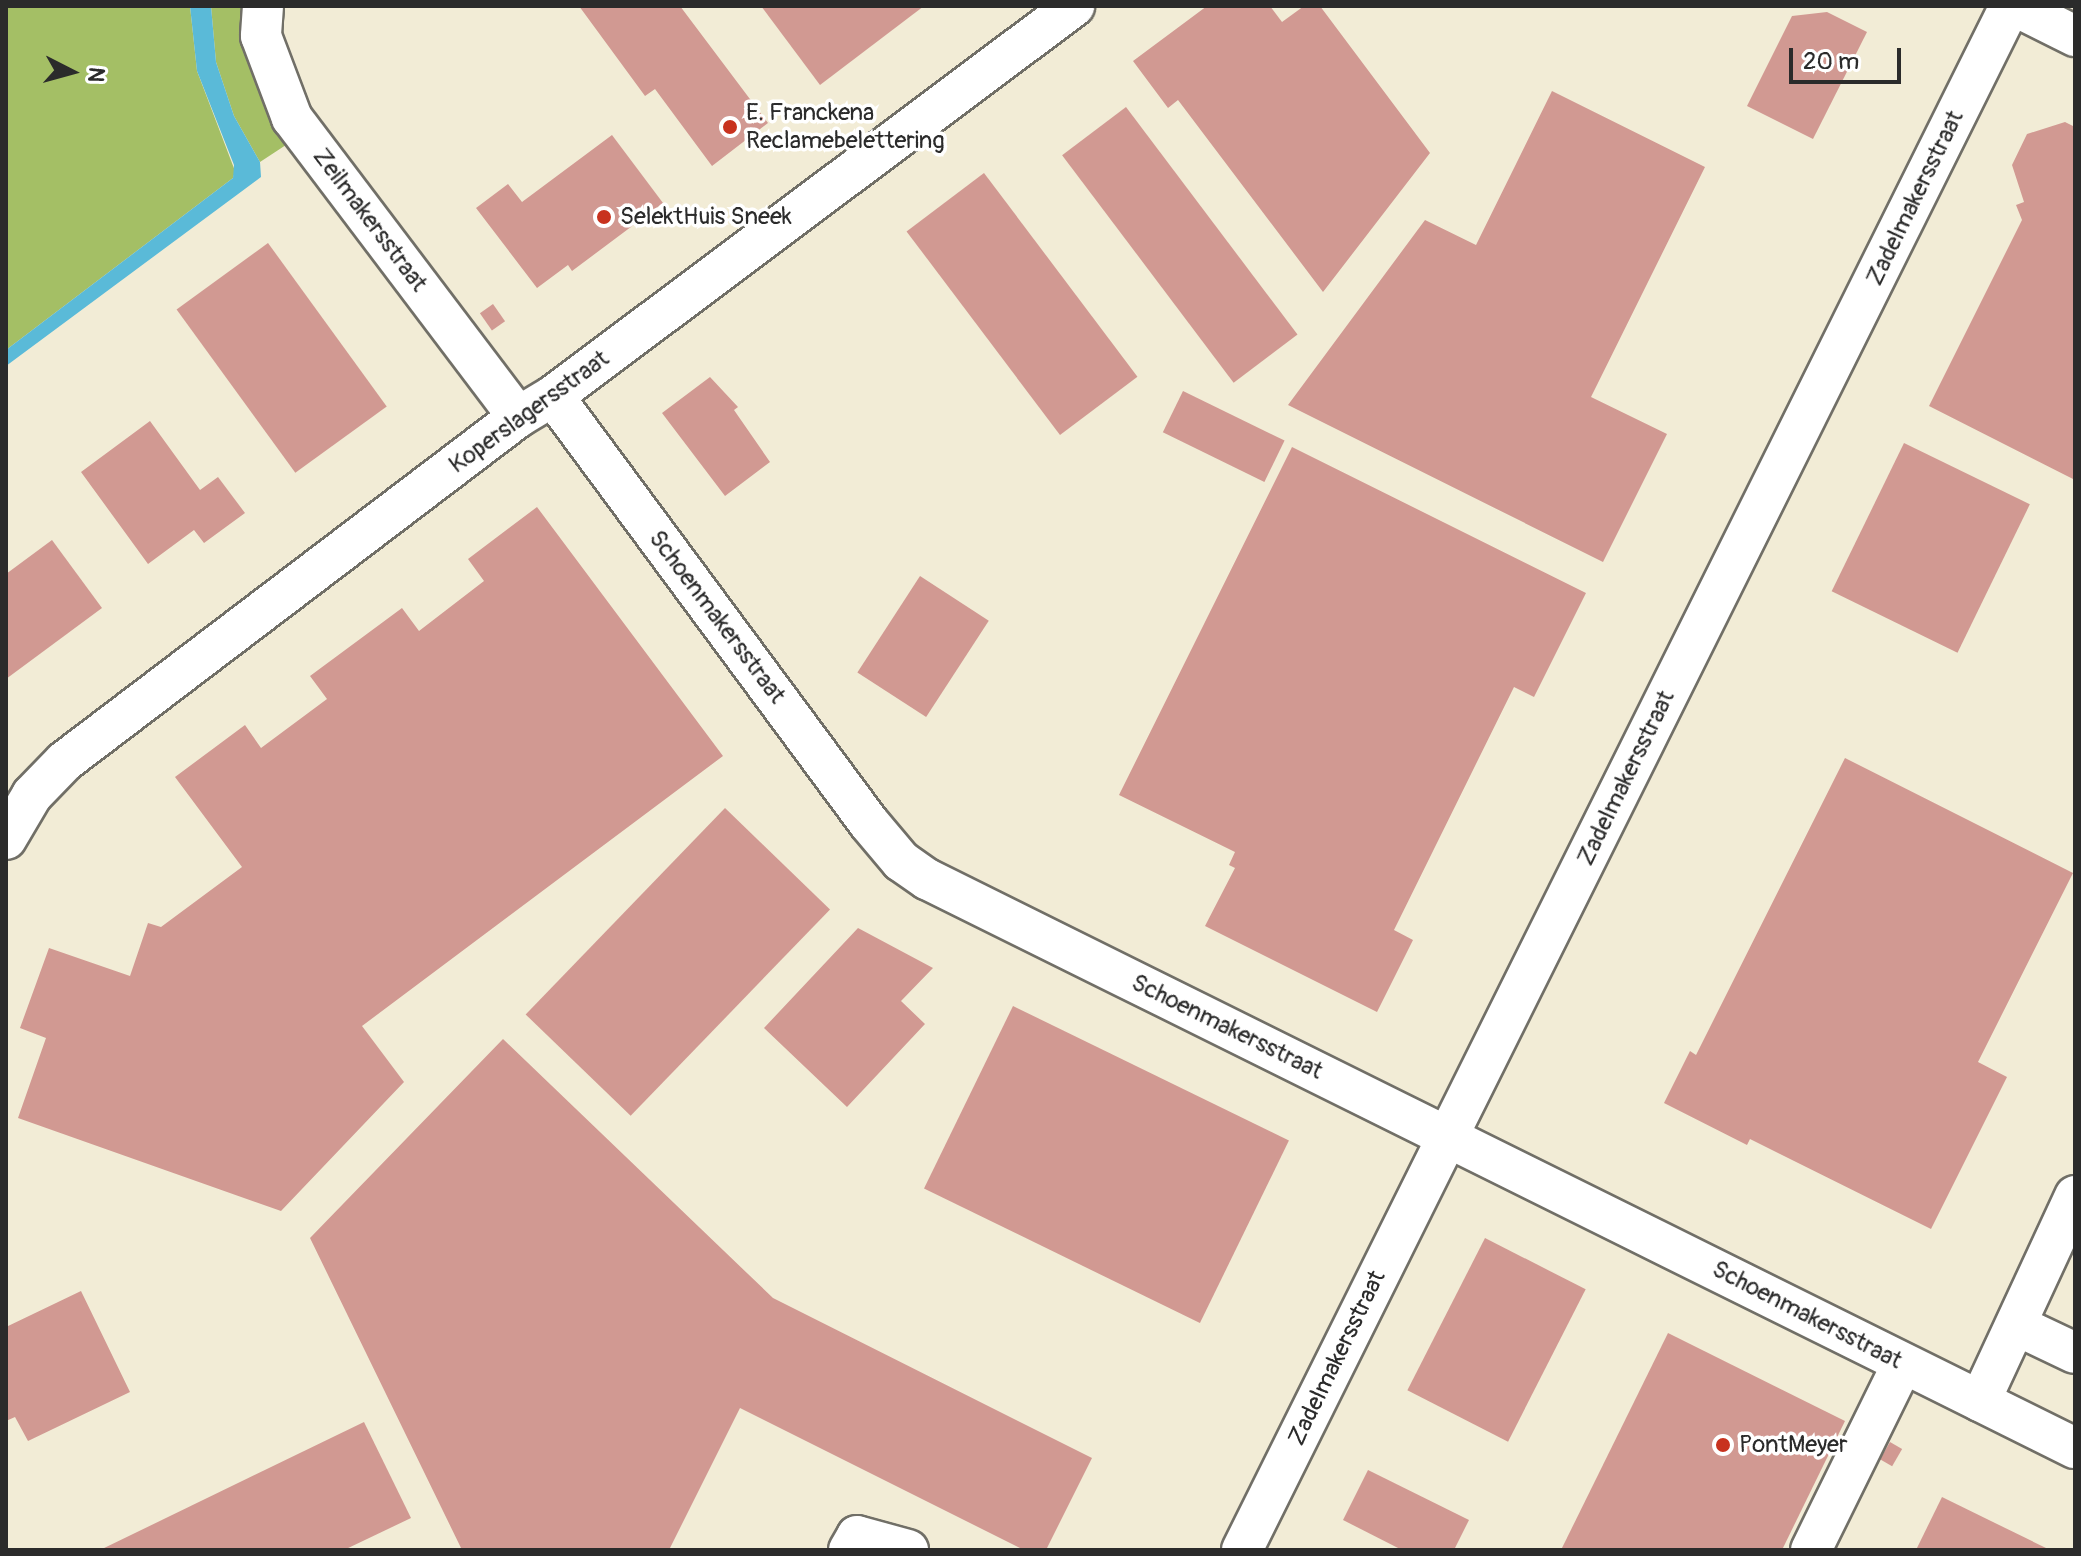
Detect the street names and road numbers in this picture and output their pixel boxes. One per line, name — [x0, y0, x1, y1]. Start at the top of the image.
street label: Zadelmakersstraat — [1860, 106, 1970, 290]
street label: Zeilmakersstraat — [307, 143, 433, 297]
street label: Koperslagersstraat — [444, 344, 614, 480]
street label: Schoenmakersstraat — [643, 525, 791, 709]
street label: Zadelmakersstraat — [1571, 686, 1681, 870]
street label: Schoenmakersstraat — [1127, 968, 1327, 1086]
street label: Schoenmakersstraat — [1707, 1255, 1907, 1375]
street label: Zadelmakersstraat — [1282, 1266, 1392, 1450]

